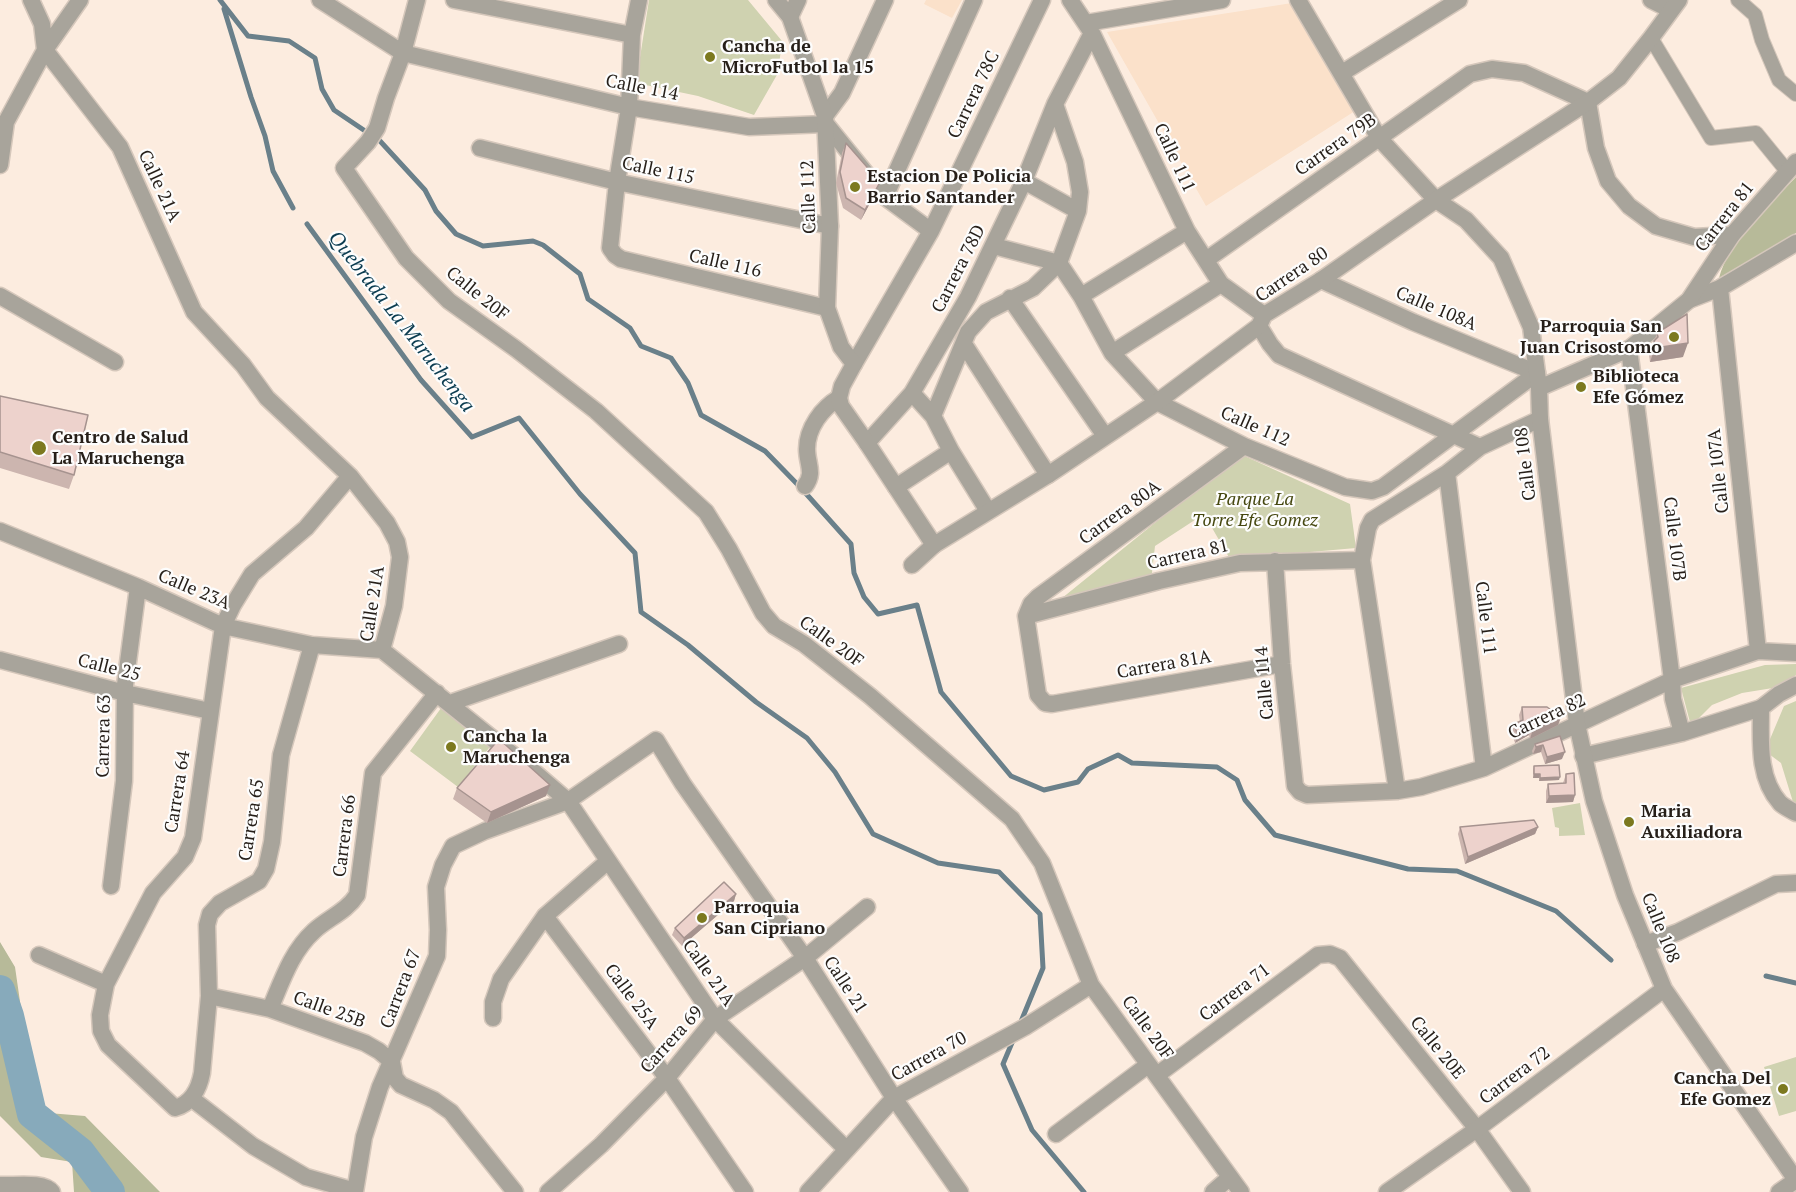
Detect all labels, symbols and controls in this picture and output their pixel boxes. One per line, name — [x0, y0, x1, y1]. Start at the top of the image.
place label: Cancha de MicroFutbol la 15 — [722, 36, 874, 78]
street label: Carrera 78C — [944, 48, 1004, 142]
marker: Cancha de MicroFutbol la 15 — [703, 50, 717, 64]
street label: Calle 114 — [604, 70, 680, 106]
street label: Carrera 79B — [1291, 109, 1381, 181]
street label: Calle 111 — [1149, 120, 1199, 196]
street label: Calle 21A — [133, 147, 185, 225]
street label: Calle 115 — [620, 153, 696, 189]
street label: Calle 112 — [797, 160, 821, 234]
place label: Estacion De Policia Barrio Santander — [867, 166, 1031, 208]
street label: Carrera 81 — [1691, 178, 1759, 256]
marker: Estacion De Policia Barrio Santander — [848, 180, 862, 194]
street label: Carrera 78D — [928, 221, 990, 317]
water label: Quebrada La Maruchenga — [323, 227, 479, 417]
street label: Carrera 80 — [1252, 243, 1332, 307]
street label: Calle 116 — [687, 245, 763, 283]
street label: Calle 20F — [441, 262, 513, 326]
street label: Calle 108A — [1392, 282, 1480, 336]
place label: Parroquia San Juan Crisostomo — [1520, 316, 1662, 358]
marker: Parroquia San Juan Crisostomo — [1667, 330, 1681, 344]
place label: Biblioteca Efe Gómez — [1593, 366, 1684, 409]
marker: Biblioteca Efe Gómez — [1574, 380, 1588, 394]
street label: Calle 112 — [1217, 402, 1293, 452]
street label: Calle 108 — [1511, 426, 1541, 502]
place label: Centro de Salud La Maruchenga — [52, 427, 188, 470]
street label: Calle 107A — [1704, 428, 1734, 514]
marker: Centro de Salud La Maruchenga — [30, 439, 48, 457]
street label: Carrera 80A — [1075, 476, 1165, 550]
park label: Parque La Torre Efe Gomez — [1192, 489, 1318, 532]
street label: Calle 107B — [1658, 496, 1690, 582]
street label: Carrera 81 — [1145, 535, 1231, 575]
street label: Calle 23A — [155, 565, 233, 615]
street label: Calle 21A — [356, 565, 390, 643]
street label: Calle 111 — [1470, 580, 1500, 656]
street label: Calle 20F — [795, 612, 867, 672]
street label: Calle 114 — [1251, 645, 1279, 721]
street label: Carrera 81A — [1115, 646, 1213, 684]
street label: Calle 25 — [75, 650, 143, 686]
street label: Carrera 82 — [1505, 690, 1589, 744]
street label: Carrera 63 — [92, 694, 116, 778]
place label: Cancha la Maruchenga — [463, 726, 570, 768]
marker: Cancha la Maruchenga — [444, 740, 458, 754]
street label: Carrera 64 — [161, 749, 195, 835]
street label: Carrera 65 — [235, 777, 269, 863]
street label: Carrera 66 — [329, 793, 361, 879]
place label: Maria Auxiliadora — [1641, 801, 1743, 844]
marker: Maria Auxiliadora — [1622, 815, 1636, 829]
street label: Calle 108 — [1636, 890, 1684, 966]
place label: Parroquia San Cipriano — [714, 897, 825, 940]
marker: Parroquia San Cipriano — [695, 911, 709, 925]
street label: Calle 21A — [677, 936, 739, 1010]
street label: Carrera 67 — [376, 946, 426, 1032]
street label: Calle 21 — [818, 952, 872, 1018]
street label: Carrera 71 — [1195, 959, 1275, 1027]
street label: Calle 25A — [599, 960, 663, 1034]
street label: Calle 25B — [290, 987, 368, 1033]
street label: Calle 20F — [1117, 992, 1177, 1064]
street label: Carrera 69 — [636, 1002, 708, 1078]
street label: Calle 20E — [1405, 1012, 1469, 1084]
street label: Carrera 70 — [887, 1027, 971, 1087]
street label: Carrera 72 — [1475, 1042, 1555, 1110]
place label: Cancha Del Efe Gomez — [1674, 1068, 1771, 1110]
marker: Cancha Del Efe Gomez — [1776, 1082, 1790, 1096]

